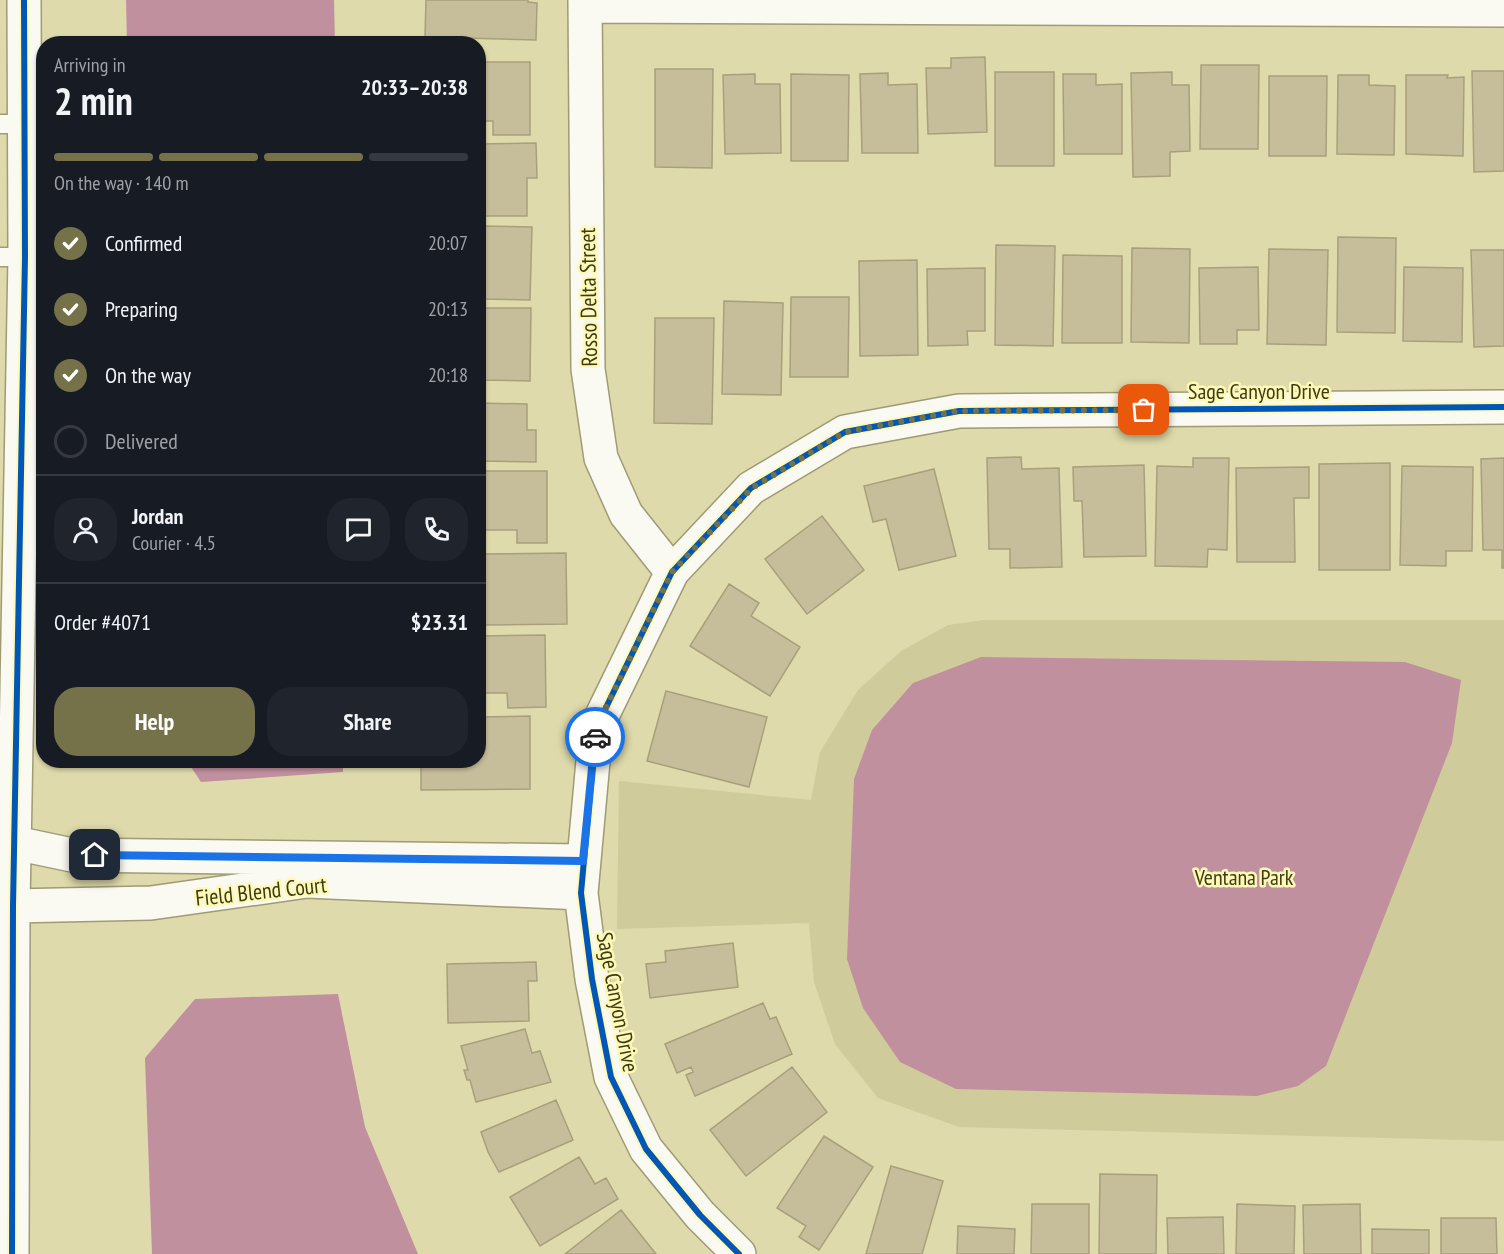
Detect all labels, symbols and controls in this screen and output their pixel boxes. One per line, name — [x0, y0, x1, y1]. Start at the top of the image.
text: Arriving in — [54, 52, 126, 78]
text: 20:33–20:38 — [361, 73, 468, 101]
text: 2 min — [54, 75, 133, 126]
text: On the way · 140 m — [54, 170, 189, 196]
icon: check — [54, 227, 87, 260]
street label: Rosso Delta Street — [573, 227, 603, 367]
text: Confirmed — [105, 229, 182, 257]
text: 20:07 — [428, 230, 468, 256]
icon: check — [54, 293, 87, 326]
text: Preparing — [105, 295, 178, 323]
text: 20:13 — [428, 296, 468, 322]
icon: check — [54, 359, 87, 392]
text: On the way — [105, 361, 191, 389]
text: 20:18 — [428, 362, 468, 388]
street label: Sage Canyon Drive — [1188, 377, 1330, 405]
pin — [1118, 384, 1169, 435]
icon: bag — [1127, 393, 1160, 426]
text: Delivered — [105, 427, 178, 455]
button: person — [54, 498, 117, 561]
button: chat — [327, 498, 390, 561]
button: phone — [405, 498, 468, 561]
text: Jordan — [132, 502, 183, 530]
text: Courier · 4.5 — [132, 530, 216, 556]
text: Order #4071 — [54, 608, 151, 636]
text: $23.31 — [411, 608, 468, 636]
button: Help — [54, 687, 255, 756]
button: Share — [267, 687, 468, 756]
courier — [565, 707, 625, 767]
icon: car — [579, 721, 612, 754]
pin — [69, 829, 120, 880]
icon: home — [78, 838, 111, 871]
park label: Ventana Park — [1194, 863, 1294, 891]
street label: Field Blend Court — [194, 870, 328, 912]
street label: Sage Canyon Drive — [591, 930, 645, 1074]

